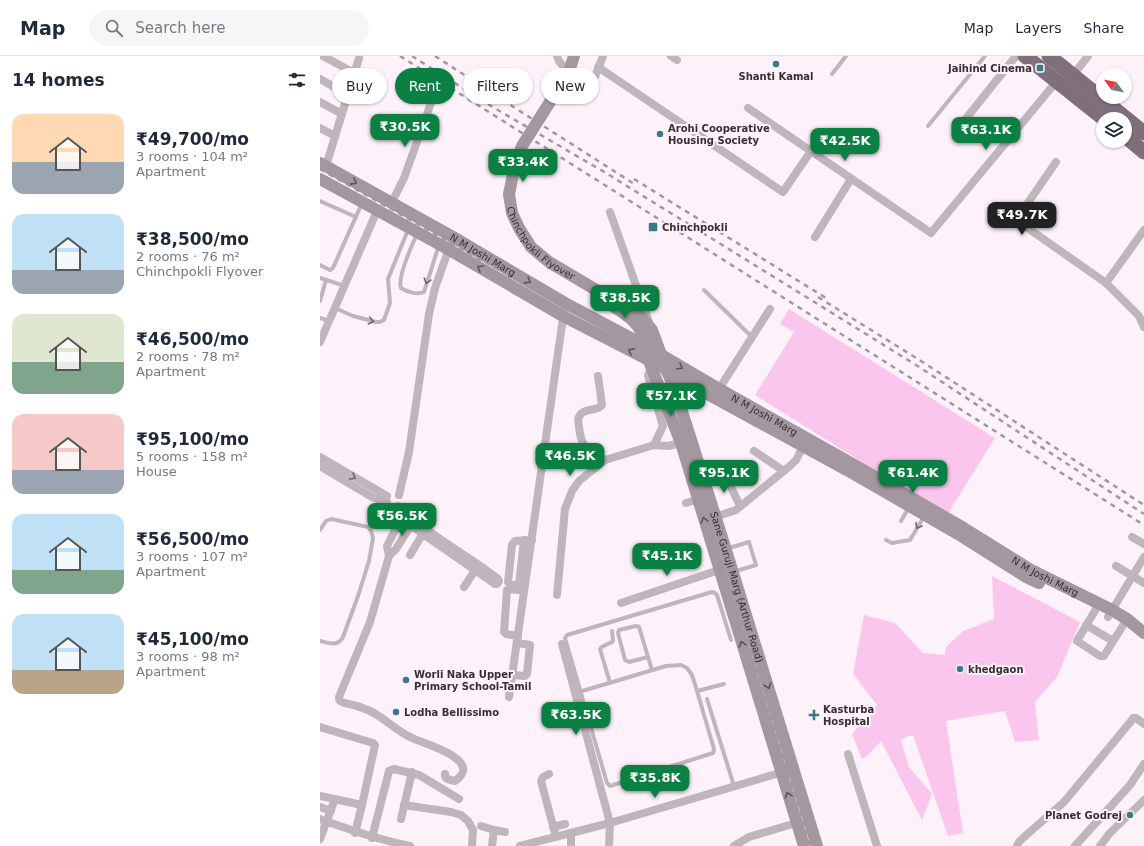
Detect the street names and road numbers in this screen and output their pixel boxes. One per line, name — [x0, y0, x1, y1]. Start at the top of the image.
street label: Chinchpokli Flyover — [506, 206, 578, 282]
street label: N M Joshi Marg — [448, 231, 518, 278]
street label: N M Joshi Marg — [730, 392, 800, 438]
street label: Sane Guruji Marg (Arthur Road) — [709, 510, 766, 664]
street label: N M Joshi Marg — [1010, 554, 1081, 598]

